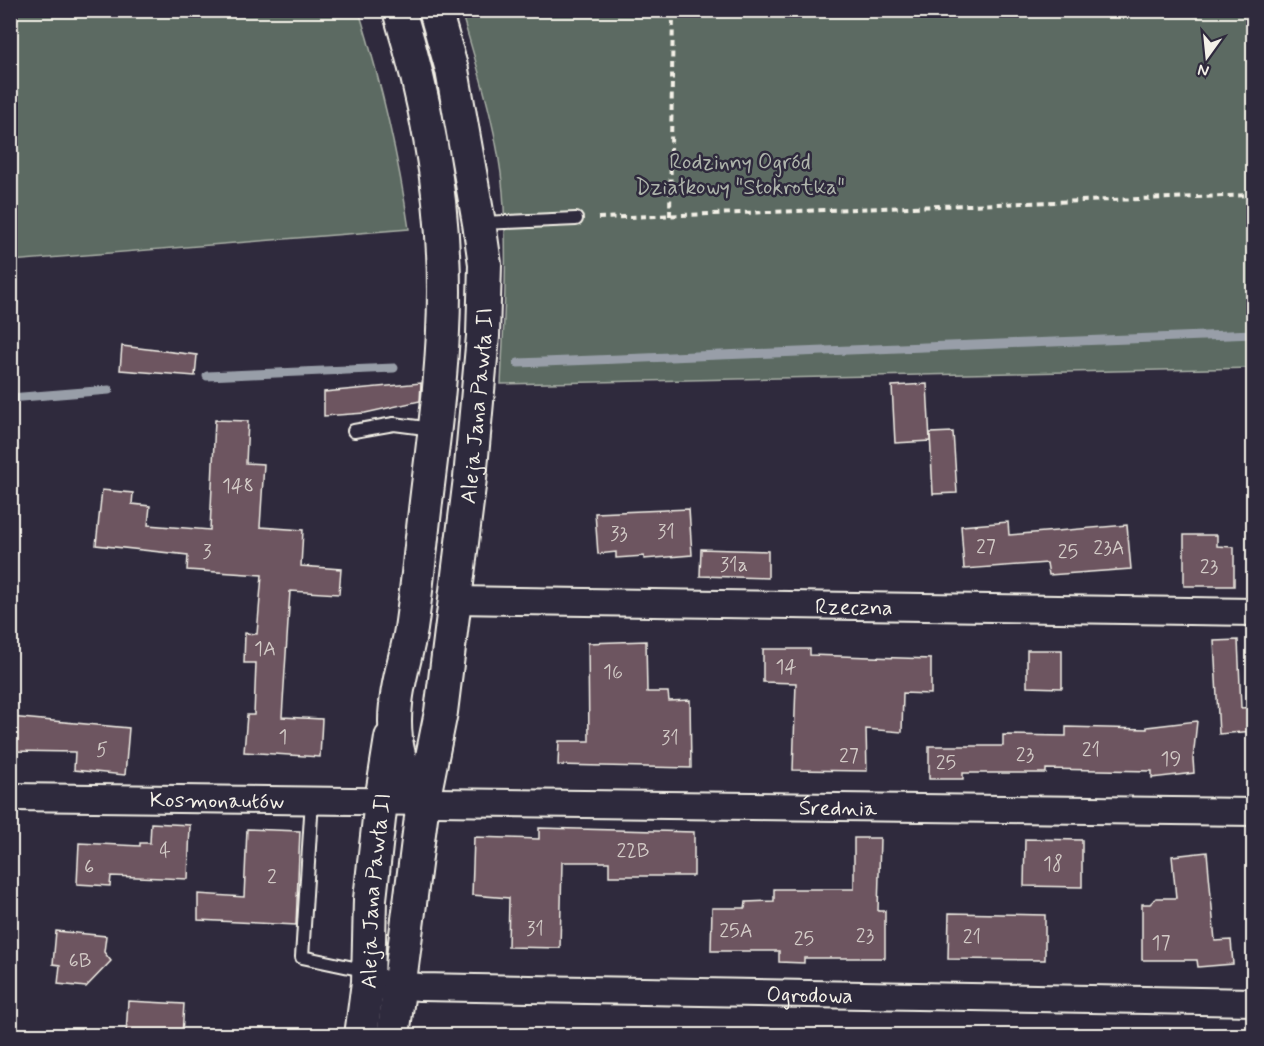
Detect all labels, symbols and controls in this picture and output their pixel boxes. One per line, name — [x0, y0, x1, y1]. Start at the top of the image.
north arrow — [1177, 27, 1237, 87]
text: N — [1196, 59, 1211, 82]
park label: Rodzinny Ogród Działkowy "Stokrotka" — [635, 149, 845, 202]
street label: Aleja Jana Pawła II — [455, 307, 500, 506]
house number: 148 — [222, 473, 254, 500]
house number: 31 — [657, 519, 675, 546]
house number: 33 — [610, 521, 628, 548]
house number: 27 — [976, 534, 996, 561]
house number: 23A — [1093, 535, 1125, 562]
house number: 3 — [202, 539, 212, 566]
house number: 25 — [1058, 539, 1078, 566]
house number: 31a — [720, 552, 748, 579]
house number: 23 — [1200, 554, 1218, 581]
street label: Rzeczna — [815, 593, 893, 623]
house number: 1A — [254, 636, 276, 663]
house number: 14 — [775, 654, 797, 681]
house number: 16 — [603, 659, 623, 686]
house number: 1 — [279, 724, 287, 751]
house number: 31 — [661, 725, 679, 752]
house number: 5 — [96, 737, 108, 764]
house number: 21 — [1082, 737, 1100, 764]
house number: 23 — [1016, 742, 1034, 769]
house number: 27 — [839, 743, 859, 770]
house number: 19 — [1161, 746, 1181, 773]
house number: 25 — [936, 750, 956, 777]
street label: Kosmonautów — [149, 787, 284, 816]
street label: Aleja Jana Pawła II — [356, 791, 398, 989]
street label: Średnia — [799, 794, 878, 823]
house number: 4 — [159, 838, 171, 865]
house number: 22B — [616, 838, 650, 865]
house number: 18 — [1043, 851, 1063, 878]
house number: 6 — [84, 854, 94, 881]
house number: 2 — [267, 864, 277, 891]
house number: 31 — [526, 916, 544, 943]
house number: 25A — [719, 918, 753, 945]
house number: 23 — [856, 923, 874, 950]
house number: 21 — [963, 924, 981, 951]
house number: 25 — [794, 926, 814, 953]
house number: 17 — [1152, 930, 1171, 957]
house number: 6B — [69, 948, 91, 975]
street label: Ogrodowa — [766, 981, 853, 1011]

